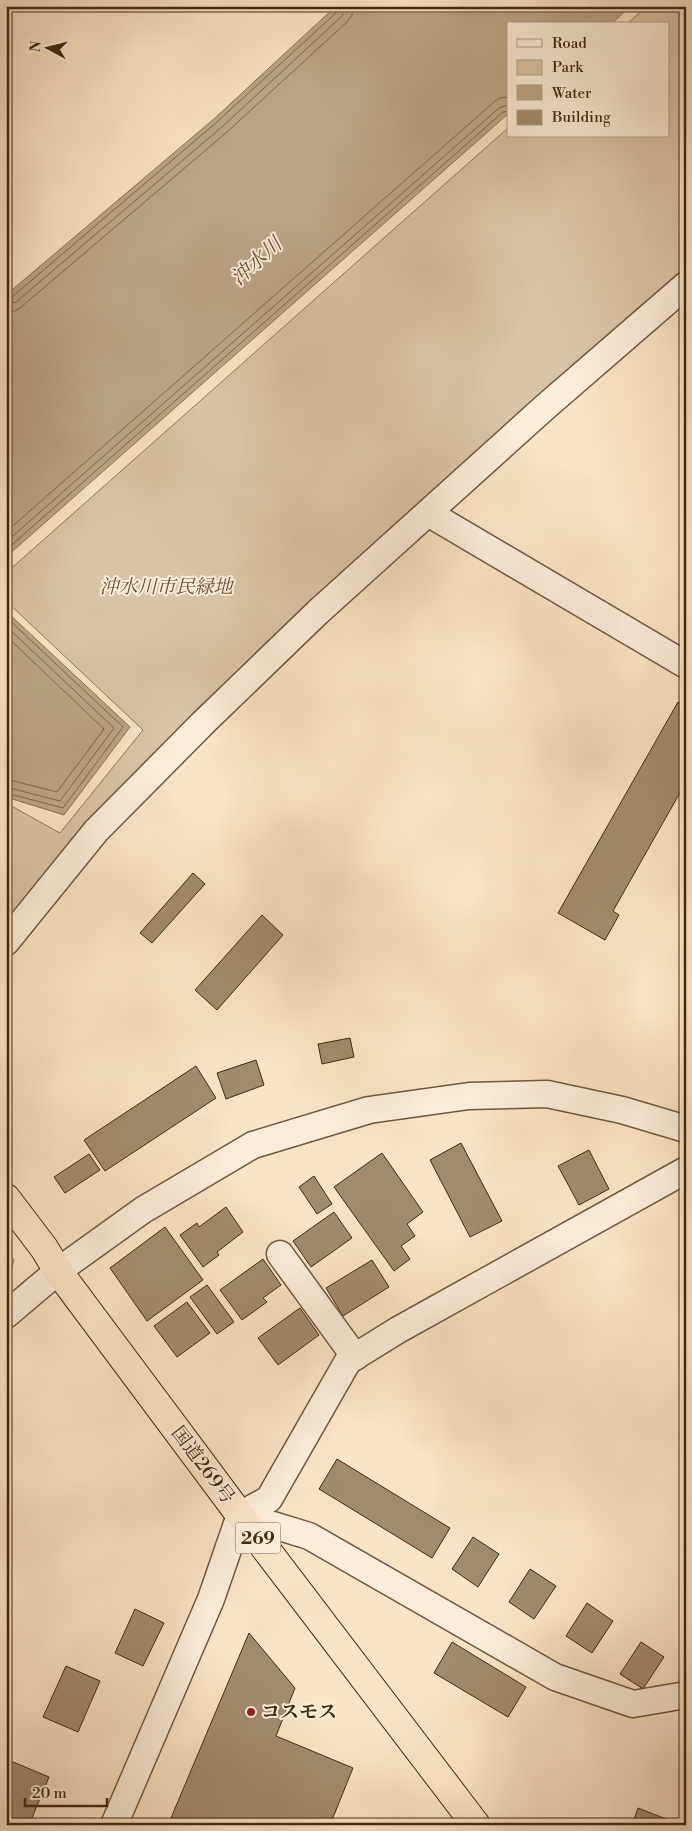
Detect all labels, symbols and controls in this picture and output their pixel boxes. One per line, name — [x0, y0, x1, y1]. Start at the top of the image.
north arrow — [22, 22, 72, 72]
legend — [507, 22, 670, 138]
text: Road — [552, 34, 587, 53]
text: N — [26, 40, 46, 53]
text: Park — [552, 58, 584, 77]
text: Water — [551, 84, 592, 103]
text: Building — [551, 108, 611, 127]
water label: 沖水川 — [226, 231, 289, 291]
park label: 沖水川市民緑地 — [99, 575, 234, 599]
street label: 国道269号 — [166, 1421, 240, 1509]
road number: 269 — [236, 1522, 280, 1554]
place label: コスモス — [261, 1700, 337, 1724]
marker: コスモス — [245, 1706, 257, 1718]
scale bar — [25, 1776, 108, 1808]
text: 20 m — [32, 1784, 67, 1803]

